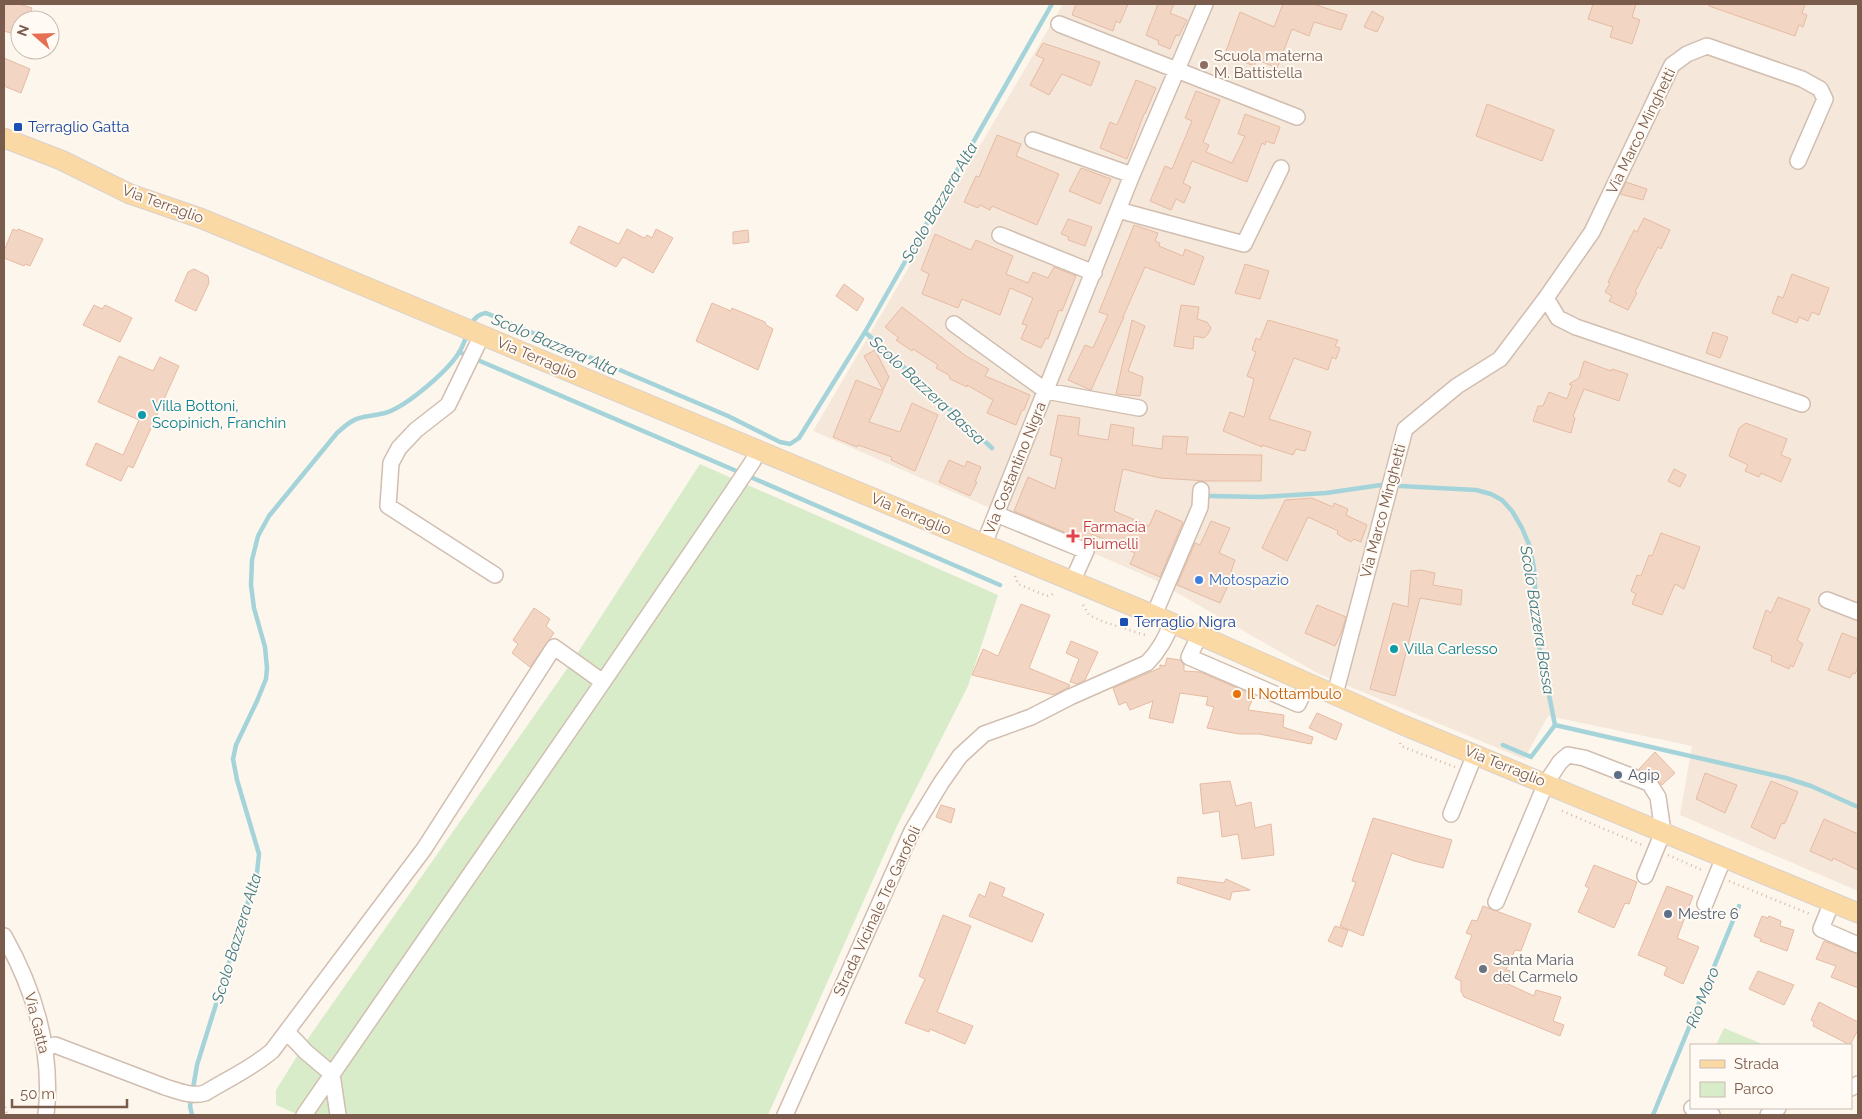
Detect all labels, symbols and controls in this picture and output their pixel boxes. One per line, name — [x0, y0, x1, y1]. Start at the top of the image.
north arrow — [10, 10, 60, 60]
text: N — [13, 23, 32, 38]
place label: Scuola materna M. Battistella — [1214, 47, 1323, 82]
marker: Scuola materna M. Battistella — [1198, 59, 1210, 71]
street label: Via Marco Minghetti — [1603, 65, 1679, 197]
place label: Terraglio Gatta — [28, 118, 129, 136]
marker: Terraglio Gatta — [12, 121, 24, 133]
water label: Scolo Bazzera Alta — [897, 139, 982, 266]
street label: Via Terraglio — [120, 181, 206, 227]
water label: Scolo Bazzera Alta — [488, 309, 621, 380]
water label: Scolo Bazzera Bassa — [865, 331, 990, 449]
street label: Via Terraglio — [494, 333, 580, 383]
place label: Villa Bottoni, Scopinich, Franchin — [152, 397, 286, 432]
street label: Via Costantino Nigra — [980, 399, 1050, 537]
marker: Villa Bottoni, Scopinich, Franchin — [136, 409, 148, 421]
street label: Via Marco Minghetti — [1356, 442, 1410, 580]
street label: Via Terraglio — [868, 489, 954, 539]
place label: Farmacia Piumelli — [1083, 518, 1146, 553]
marker: Farmacia Piumelli — [1067, 530, 1079, 542]
water label: Scolo Bazzera Bassa — [1516, 543, 1559, 696]
place label: Motospazio — [1209, 571, 1289, 589]
marker: Motospazio — [1193, 574, 1205, 586]
place label: Terraglio Nigra — [1134, 613, 1236, 631]
marker: Terraglio Nigra — [1118, 616, 1130, 628]
place label: Villa Carlesso — [1404, 640, 1498, 658]
marker: Villa Carlesso — [1388, 643, 1400, 655]
place label: Il Nottambulo — [1247, 685, 1342, 703]
marker: Il Nottambulo — [1231, 688, 1243, 700]
street label: Via Terraglio — [1462, 742, 1548, 790]
place label: Agip — [1628, 766, 1660, 784]
marker: Agip — [1612, 769, 1624, 781]
street label: Strada Vicinale Tre Garofoli — [830, 823, 924, 999]
water label: Scolo Bazzera Alta — [207, 870, 265, 1006]
place label: Mestre 6 — [1678, 905, 1739, 923]
marker: Mestre 6 — [1662, 908, 1674, 920]
place label: Santa Maria del Carmelo — [1493, 951, 1578, 986]
marker: Santa Maria del Carmelo — [1477, 963, 1489, 975]
water label: Rio Moro — [1682, 964, 1723, 1030]
street label: Via Gatta — [21, 990, 53, 1056]
legend — [1690, 1044, 1852, 1109]
text: Strada — [1734, 1055, 1779, 1073]
scale bar — [12, 1076, 128, 1108]
text: Parco — [1734, 1080, 1774, 1098]
text: 50 m — [20, 1085, 55, 1103]

